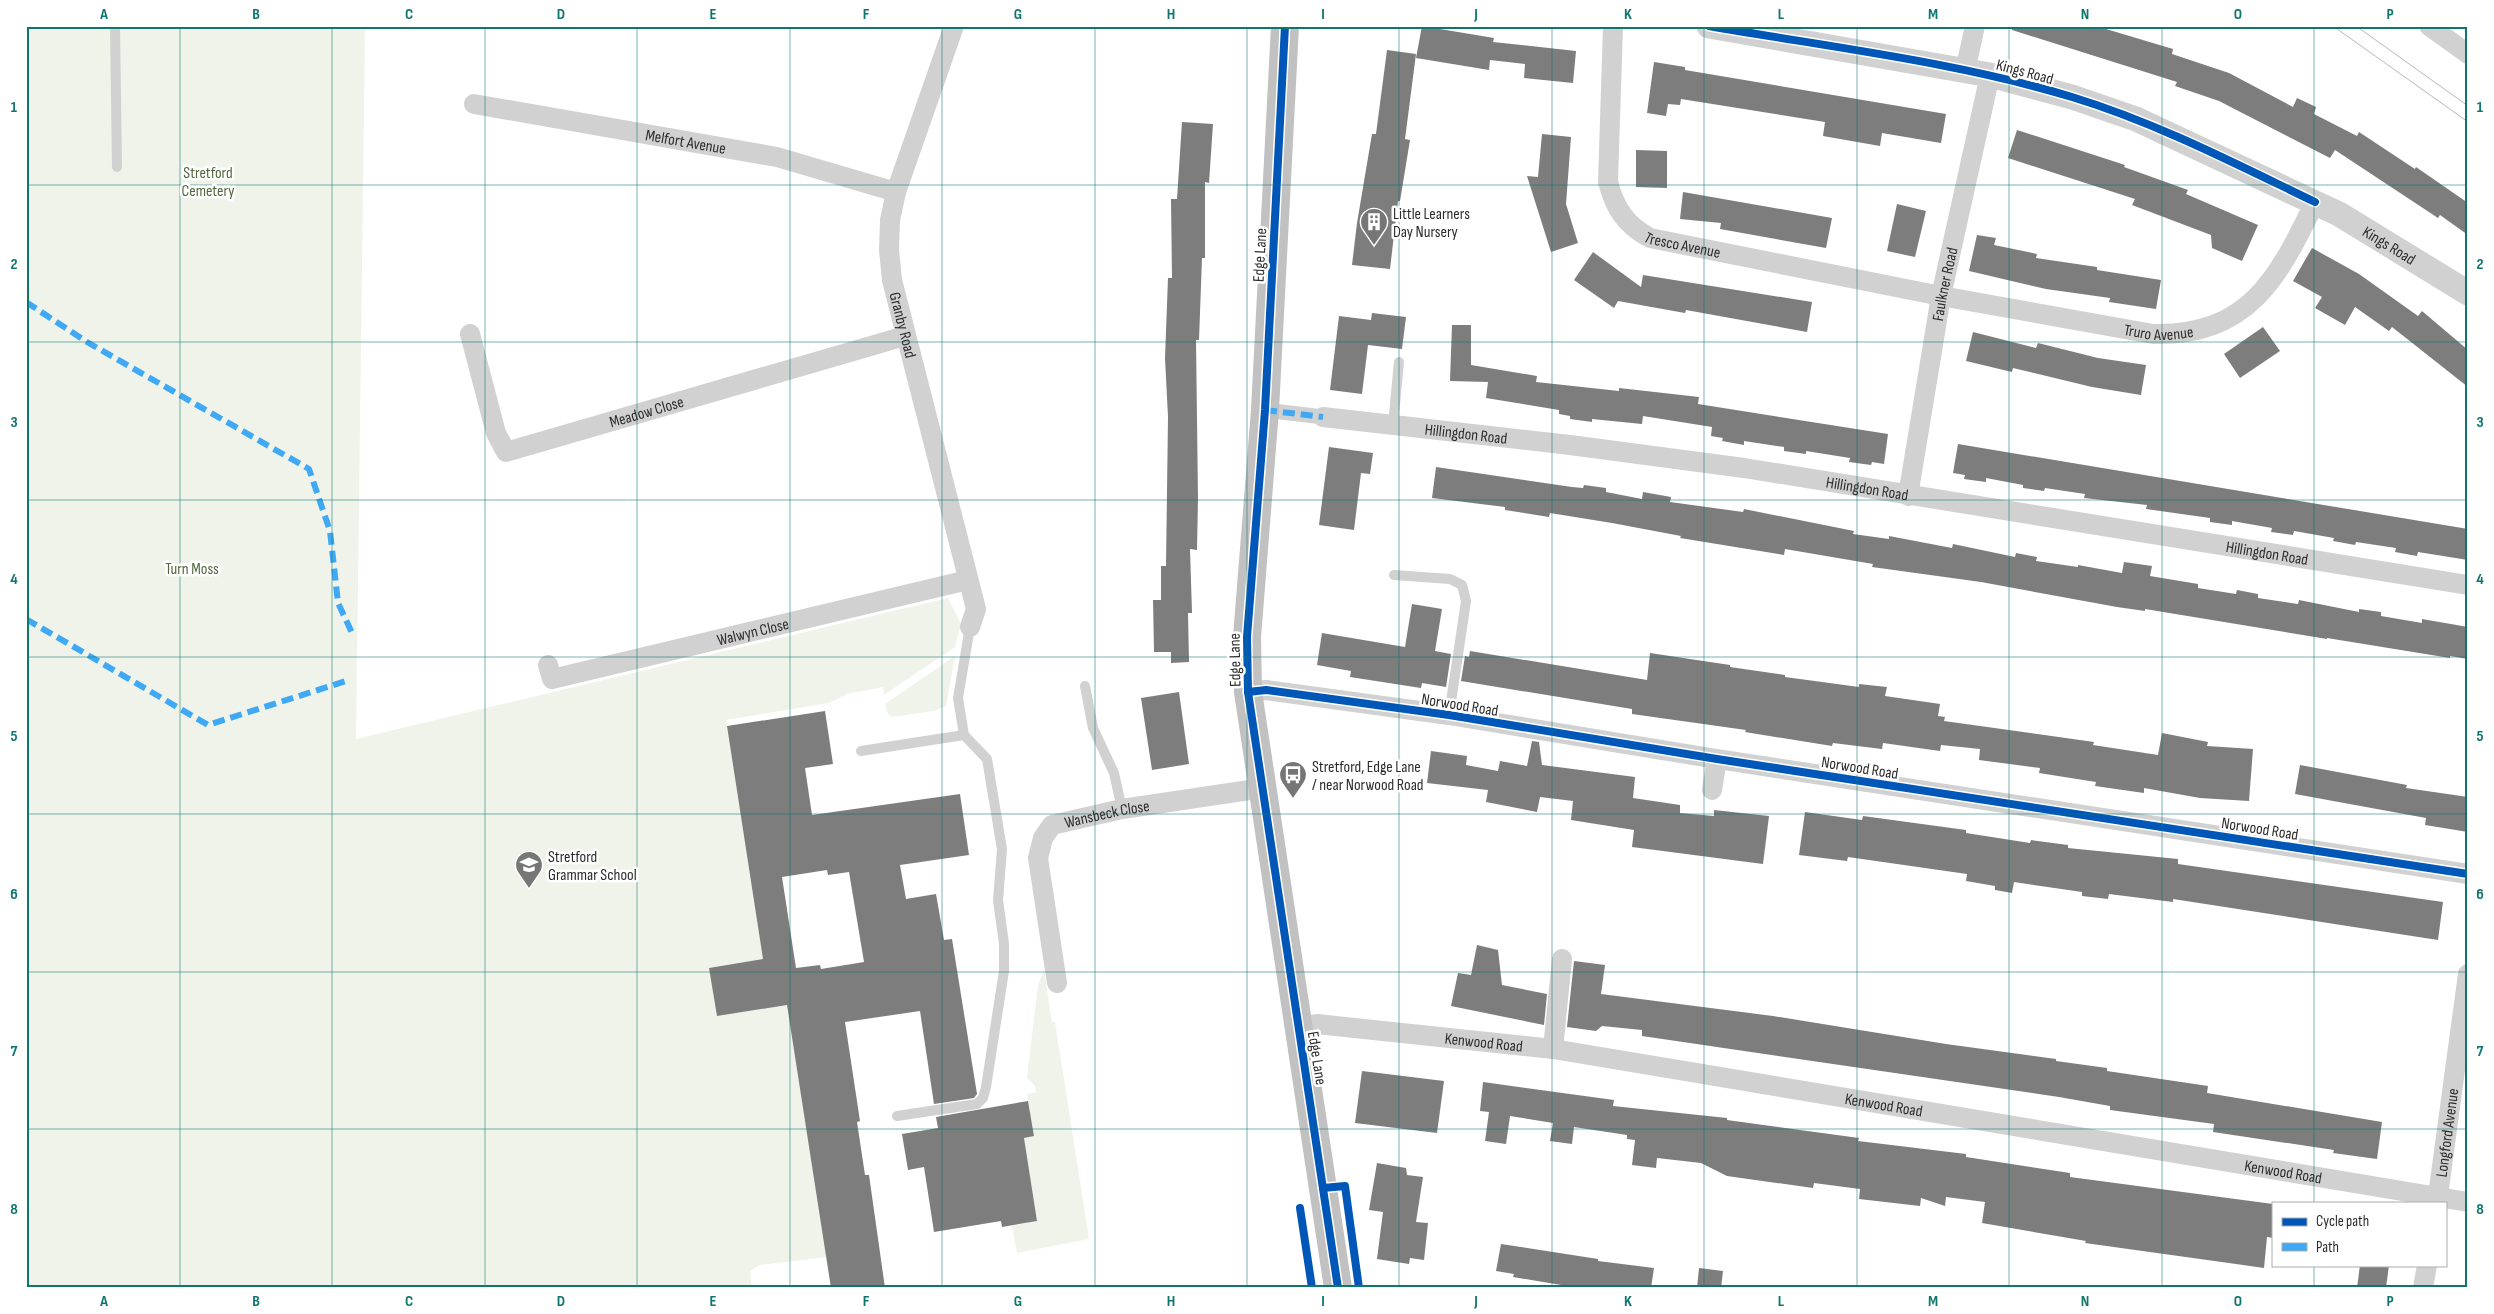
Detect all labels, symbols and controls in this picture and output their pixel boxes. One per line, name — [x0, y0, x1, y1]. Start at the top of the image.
text: A — [99, 5, 108, 24]
text: B — [252, 5, 260, 24]
text: C — [405, 5, 413, 24]
text: D — [557, 5, 565, 24]
text: E — [710, 5, 717, 24]
text: F — [863, 5, 870, 24]
text: G — [1014, 5, 1022, 24]
text: H — [1167, 5, 1175, 24]
text: I — [1321, 5, 1325, 24]
text: J — [1473, 5, 1478, 24]
text: K — [1624, 5, 1632, 24]
text: L — [1778, 5, 1785, 24]
text: M — [1928, 5, 1938, 24]
text: N — [2081, 5, 2089, 24]
text: O — [2234, 5, 2242, 24]
text: P — [2386, 5, 2394, 24]
street label: Kings Road — [1994, 56, 2055, 89]
text: 1 — [11, 98, 18, 117]
text: 1 — [2477, 98, 2484, 117]
street label: Melfort Avenue — [644, 126, 727, 159]
park label: Stretford Cemetery — [182, 164, 234, 201]
place label: Little Learners Day Nursery — [1393, 205, 1470, 242]
building icon: Little Learners Day Nursery — [1359, 207, 1389, 246]
street label: Kings Road — [2359, 223, 2418, 269]
street label: Edge Lane — [1250, 228, 1271, 282]
street label: Tresco Avenue — [1640, 229, 1722, 263]
street label: Faulkner Road — [1929, 246, 1963, 323]
text: 2 — [10, 255, 18, 274]
text: 2 — [2476, 255, 2484, 274]
street label: Granby Road — [884, 290, 920, 360]
street label: Truro Avenue — [2122, 321, 2195, 345]
street label: Meadow Close — [607, 393, 686, 432]
text: 3 — [10, 413, 18, 432]
text: 3 — [2476, 413, 2484, 432]
street label: Hillingdon Road — [1424, 421, 1508, 449]
street label: Hillingdon Road — [1825, 473, 1910, 505]
street label: Hillingdon Road — [2224, 538, 2309, 570]
park label: Turn Moss — [165, 560, 219, 579]
text: 4 — [10, 570, 18, 589]
text: 4 — [2476, 570, 2484, 589]
street label: Walwyn Close — [715, 615, 791, 650]
street label: Edge Lane — [1226, 633, 1245, 687]
street label: Norwood Road — [1420, 690, 1500, 721]
text: 5 — [10, 727, 18, 746]
text: 5 — [2476, 727, 2484, 746]
street label: Norwood Road — [1820, 753, 1900, 784]
place label: Stretford, Edge Lane / near Norwood Road — [1312, 758, 1423, 795]
bus stop icon: Stretford, Edge Lane / near Norwood Road — [1278, 760, 1308, 799]
street label: Wansbeck Close — [1063, 797, 1151, 833]
street label: Norwood Road — [2220, 814, 2300, 845]
place label: Stretford Grammar School — [548, 848, 637, 885]
school or university icon: Stretford Grammar School — [514, 850, 544, 889]
text: 6 — [10, 885, 18, 904]
text: 6 — [2476, 885, 2484, 904]
street label: Edge Lane — [1303, 1030, 1330, 1086]
street label: Kenwood Road — [1444, 1030, 1524, 1057]
text: 7 — [11, 1042, 18, 1061]
text: 7 — [2477, 1042, 2484, 1061]
street label: Longford Avenue — [2433, 1087, 2463, 1178]
street label: Kenwood Road — [1843, 1090, 1924, 1122]
street label: Kenwood Road — [2243, 1157, 2323, 1188]
text: 8 — [10, 1200, 18, 1219]
text: 8 — [2476, 1200, 2484, 1219]
legend — [2272, 1202, 2446, 1266]
text: Cycle path — [2316, 1212, 2369, 1231]
text: Path — [2316, 1238, 2339, 1257]
text: A — [99, 1292, 108, 1311]
text: B — [252, 1292, 260, 1311]
text: C — [405, 1292, 413, 1311]
text: D — [557, 1292, 565, 1311]
text: E — [710, 1292, 717, 1311]
text: F — [863, 1292, 870, 1311]
text: G — [1014, 1292, 1022, 1311]
text: H — [1167, 1292, 1175, 1311]
text: I — [1321, 1292, 1325, 1311]
text: J — [1473, 1292, 1478, 1311]
text: K — [1624, 1292, 1632, 1311]
text: L — [1778, 1292, 1785, 1311]
text: M — [1928, 1292, 1938, 1311]
text: N — [2081, 1292, 2089, 1311]
text: O — [2234, 1292, 2242, 1311]
text: P — [2386, 1292, 2394, 1311]

